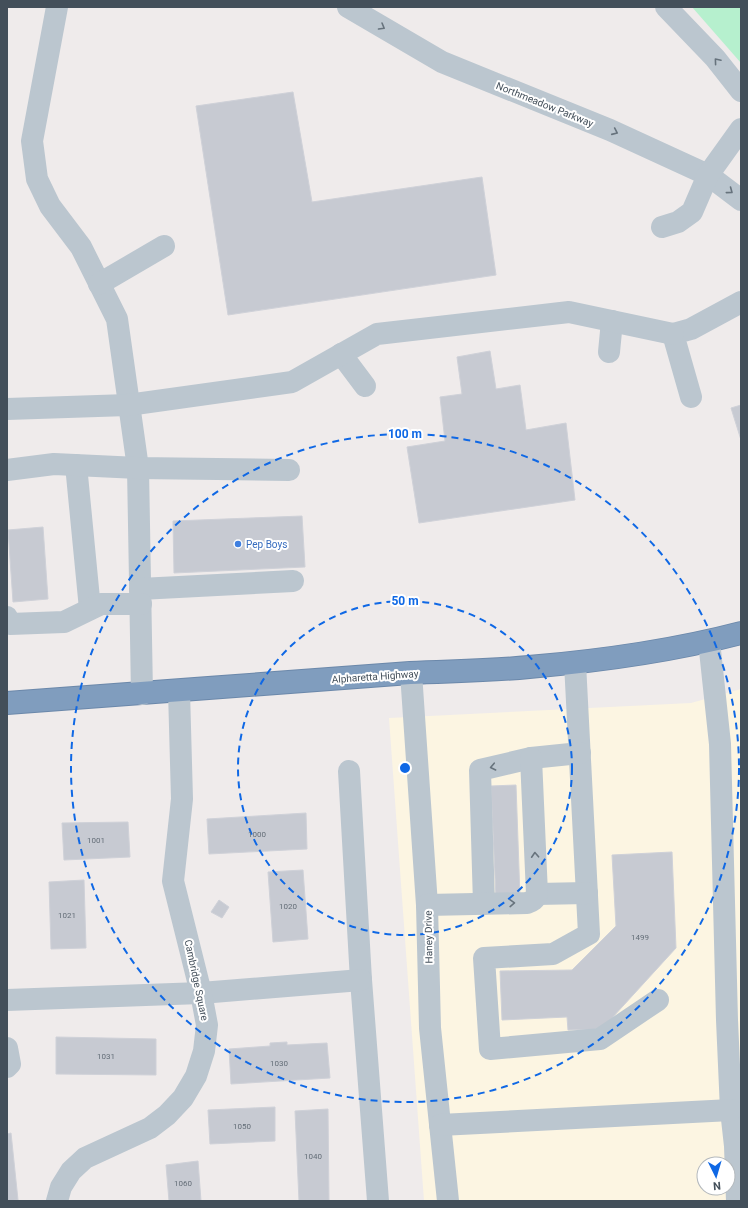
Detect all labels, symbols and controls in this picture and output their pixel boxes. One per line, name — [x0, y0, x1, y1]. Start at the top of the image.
one-way arrow — [378, 22, 385, 29]
one-way arrow — [714, 58, 721, 65]
street label: Northmeadow Parkway — [495, 80, 595, 129]
one-way arrow — [610, 127, 618, 135]
one-way arrow — [725, 187, 732, 194]
text: 100 m — [388, 427, 422, 441]
marker: Pep Boys — [233, 539, 243, 549]
place label: Pep Boys — [246, 539, 287, 550]
text: 50 m — [391, 594, 419, 608]
street label: Alpharetta Highway — [331, 668, 419, 685]
centre of rings — [398, 761, 412, 775]
one-way arrow — [490, 762, 496, 770]
house number: 1000 — [248, 830, 266, 839]
house number: 1001 — [87, 836, 105, 845]
one-way arrow — [531, 852, 539, 858]
one-way arrow — [509, 899, 515, 907]
house number: 1020 — [279, 902, 297, 911]
street label: Haney Drive — [423, 910, 434, 964]
house number: 1021 — [58, 911, 76, 920]
house number: 1499 — [631, 933, 649, 942]
street label: Cambridge Square — [183, 939, 210, 1022]
house number: 1031 — [97, 1052, 115, 1061]
house number: 1030 — [270, 1059, 288, 1068]
house number: 1050 — [233, 1122, 251, 1131]
house number: 1040 — [304, 1152, 322, 1161]
north arrow — [696, 1156, 736, 1196]
house number: 1060 — [174, 1179, 192, 1188]
text: N — [712, 1179, 721, 1192]

